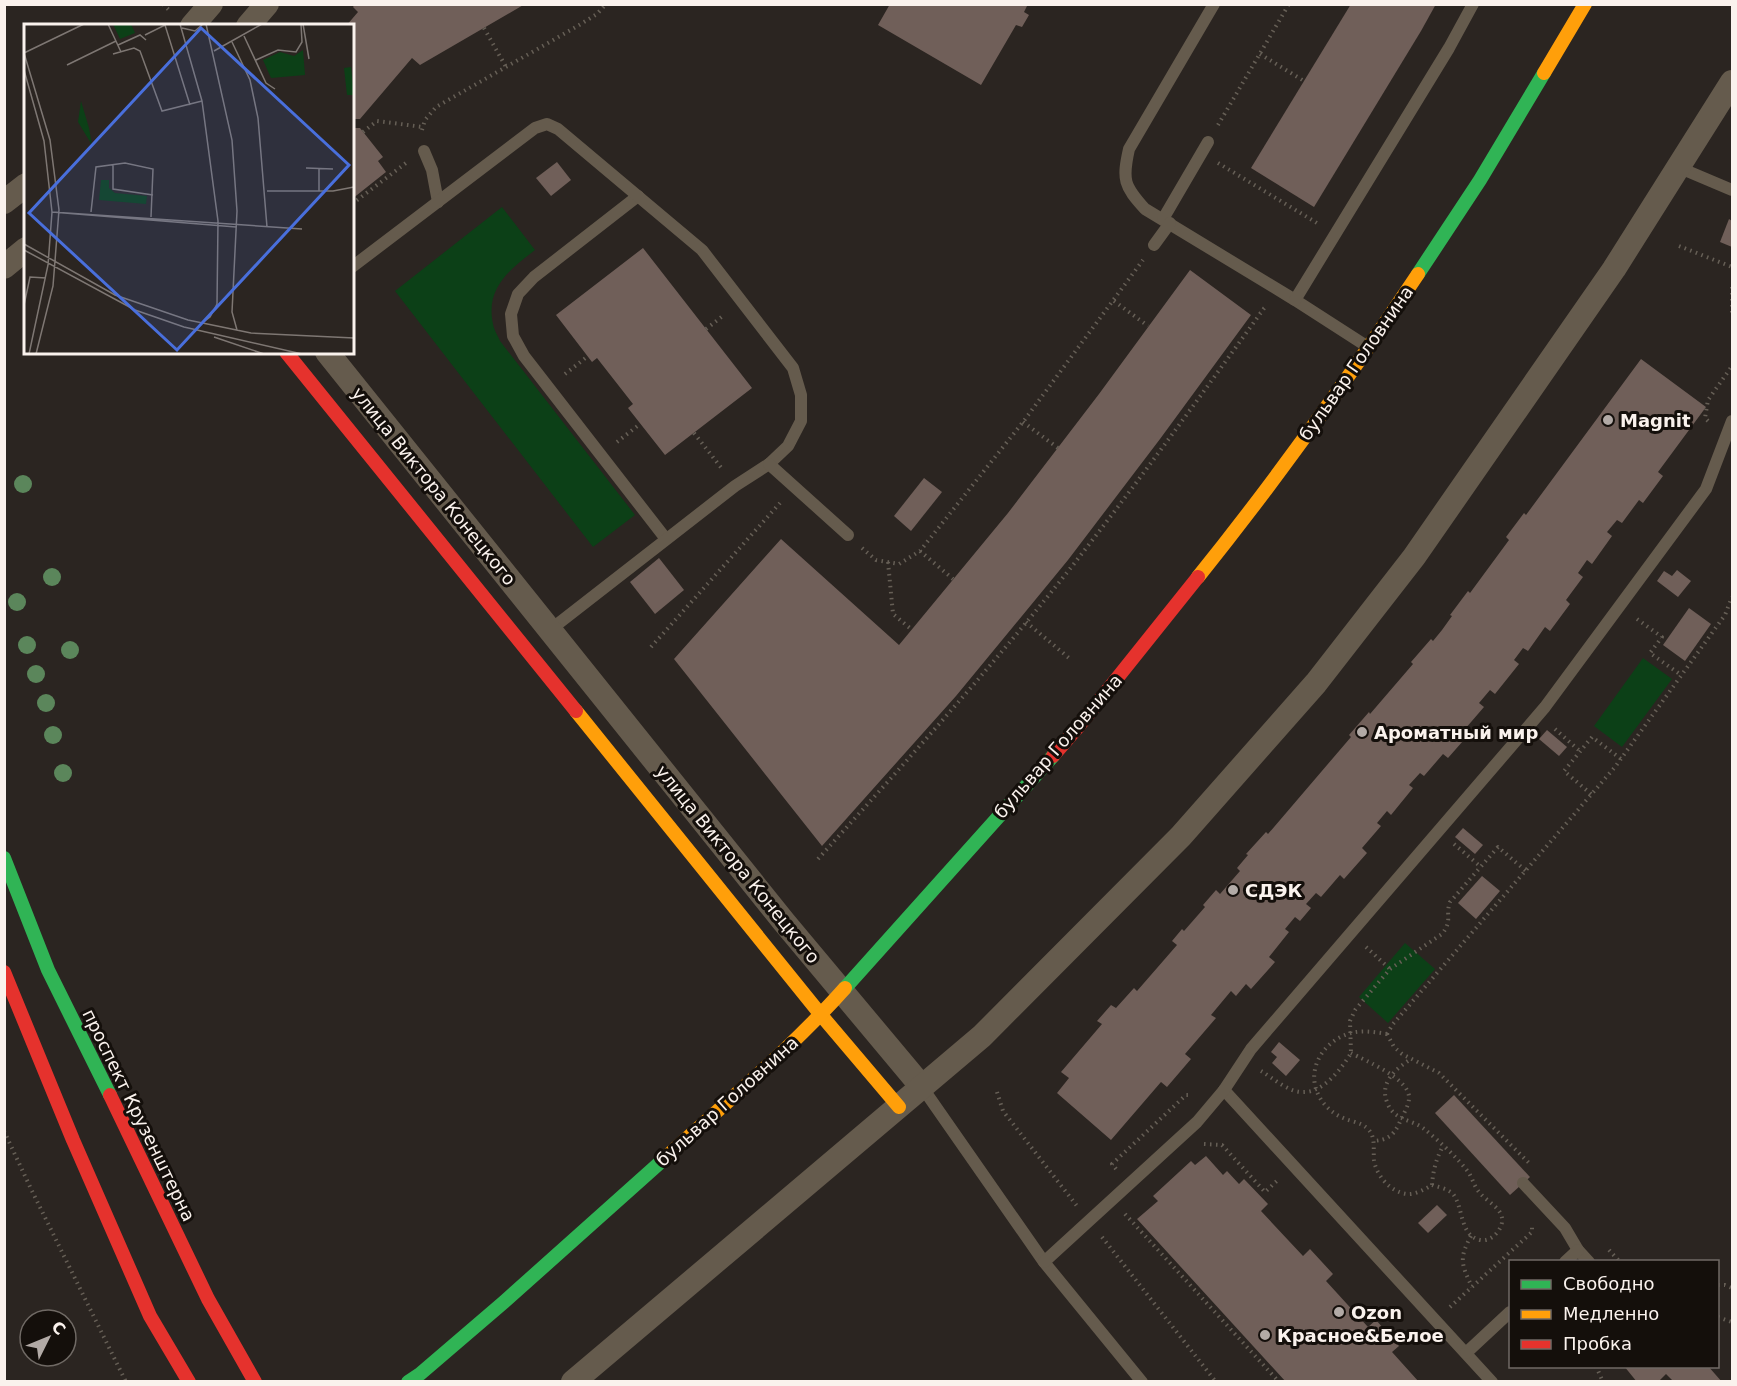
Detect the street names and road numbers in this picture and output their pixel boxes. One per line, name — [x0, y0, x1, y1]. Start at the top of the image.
street label: бульвар Головнина — [1295, 282, 1417, 444]
street label: улица Виктора Конецкого — [348, 383, 520, 589]
street label: бульвар Головнина — [990, 670, 1126, 822]
street label: улица Виктора Конецкого — [652, 761, 824, 967]
street label: проспект Крузенштерна — [78, 1005, 200, 1225]
street label: бульвар Головнина — [652, 1032, 802, 1170]

